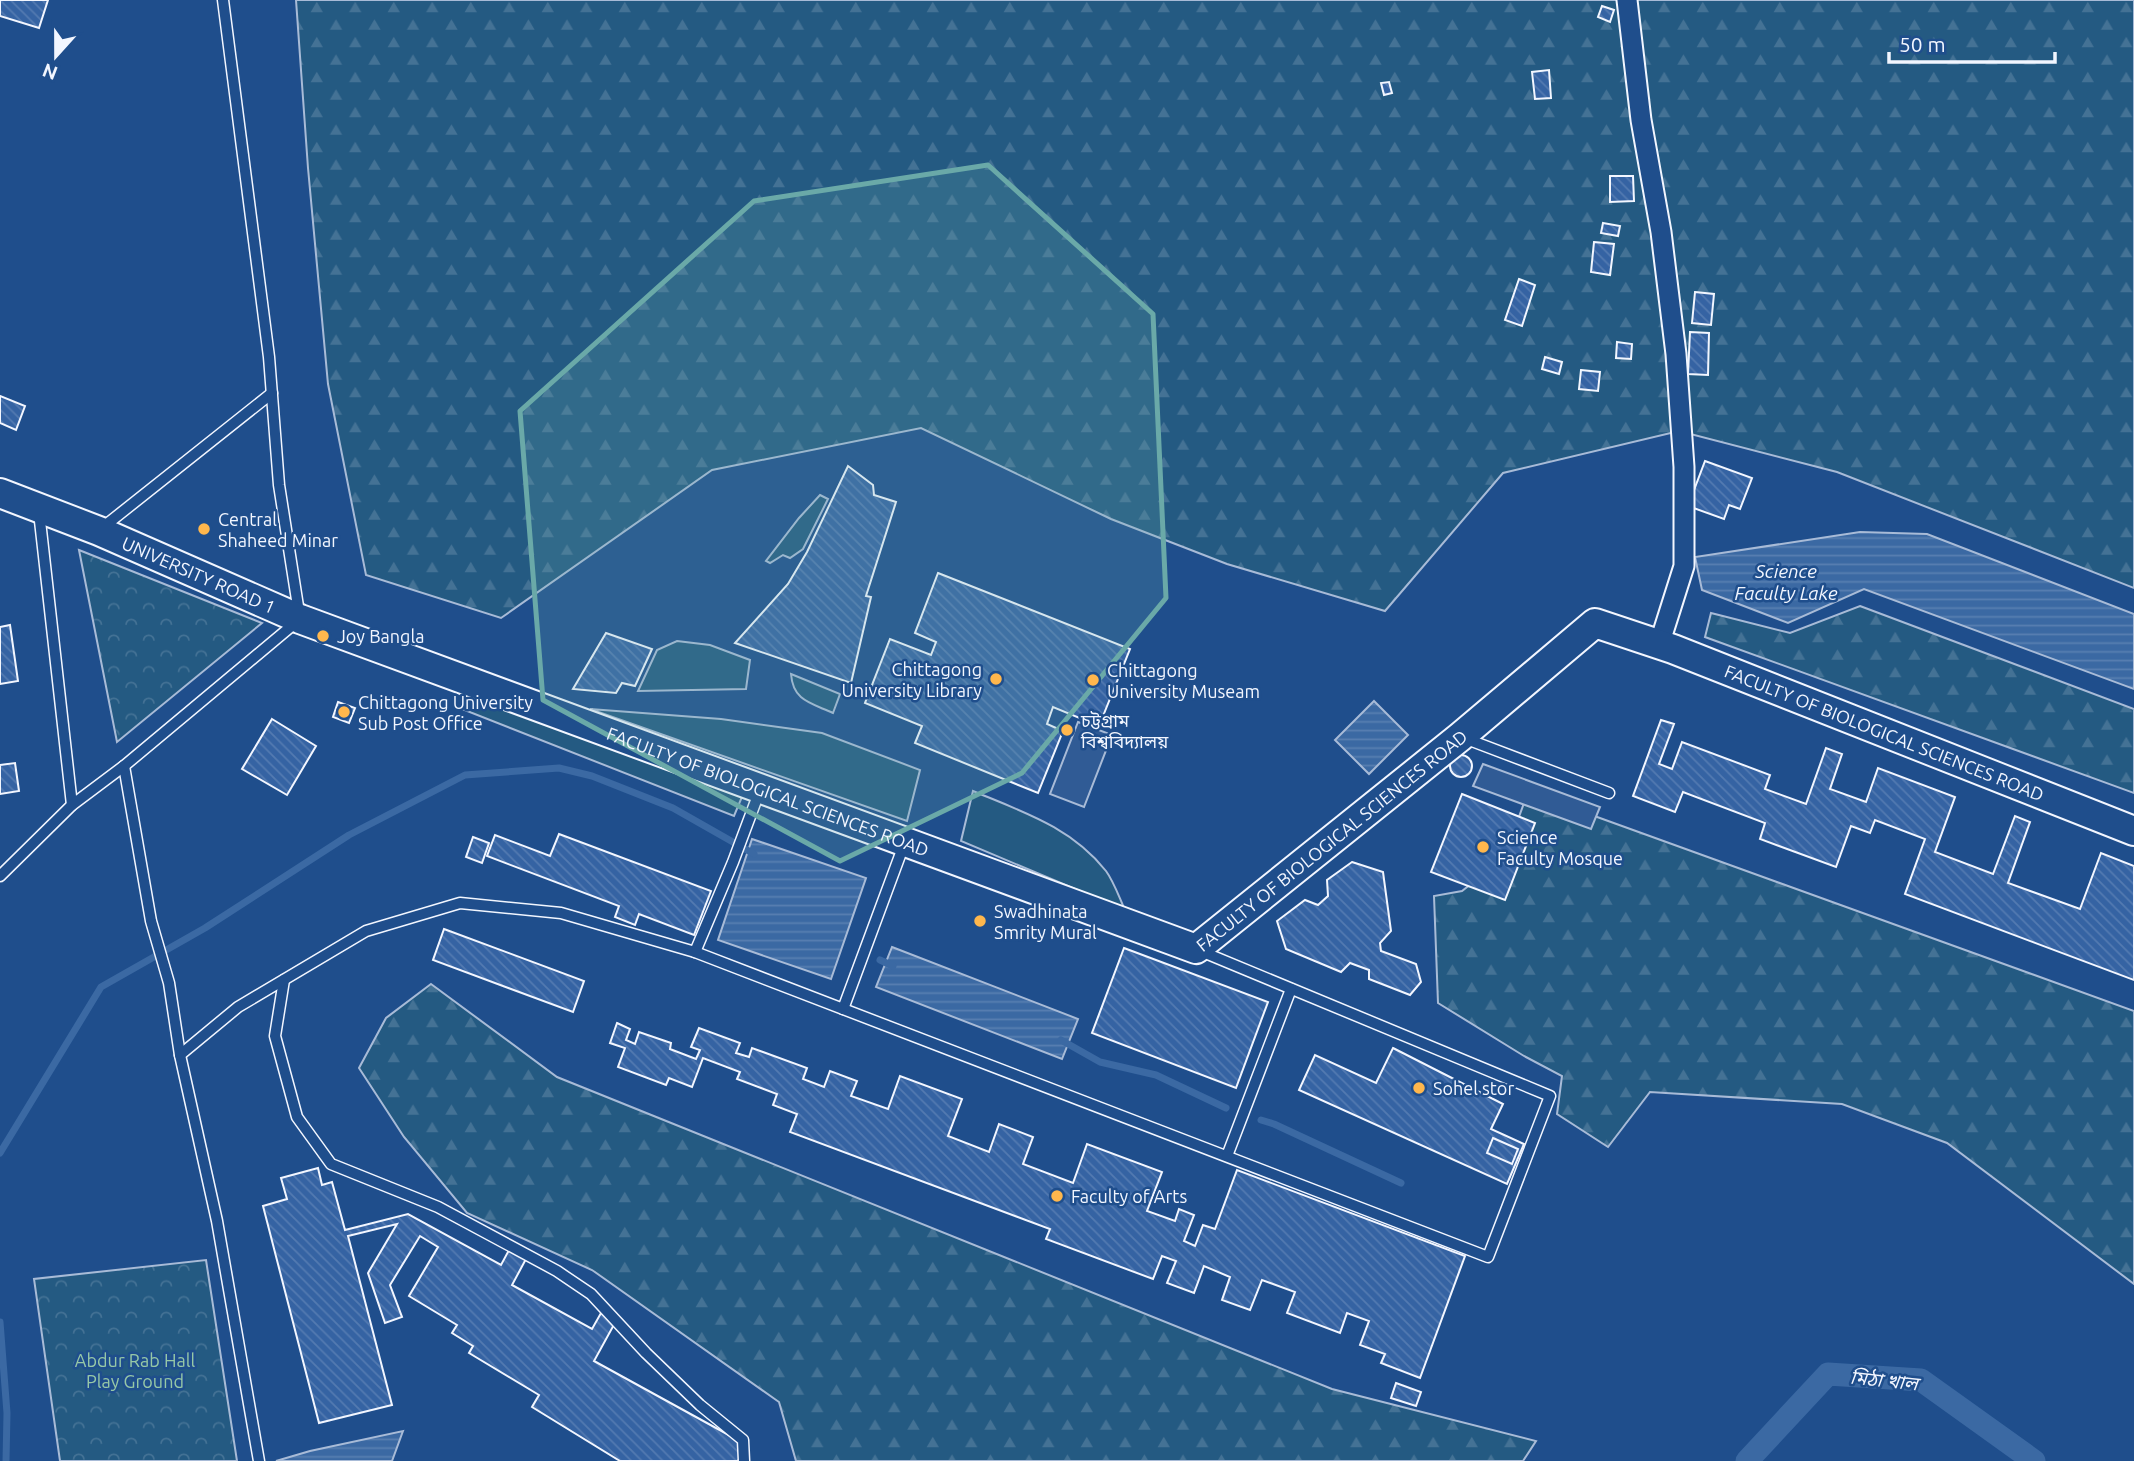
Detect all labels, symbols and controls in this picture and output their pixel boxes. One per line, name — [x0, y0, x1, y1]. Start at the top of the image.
north arrow — [21, 21, 91, 91]
scale bar — [1889, 21, 2055, 65]
text: 50 m — [1899, 32, 1946, 56]
text: N — [39, 59, 60, 85]
place label: Central Shaheed Minar — [218, 509, 338, 550]
marker: Central Shaheed Minar — [196, 521, 212, 537]
street label: UNIVERSITY ROAD 1 — [119, 532, 279, 617]
water label: Science Faculty Lake — [1735, 560, 1838, 604]
place label: Joy Bangla — [337, 626, 424, 646]
marker: Joy Bangla — [315, 628, 331, 644]
place label: Chittagong University Library — [841, 659, 982, 700]
place label: Chittagong University Museam — [1107, 660, 1260, 701]
street label: FACULTY OF BIOLOGICAL SCIENCES ROAD — [1722, 660, 2047, 804]
marker: Chittagong University Library — [988, 671, 1004, 687]
marker: Chittagong University Museam — [1085, 672, 1101, 688]
place label: Chittagong University Sub Post Office — [358, 692, 533, 733]
marker: Chittagong University Sub Post Office — [336, 704, 352, 720]
place label: চট্টগ্রাম বিশ্ববিদ্যালয় — [1080, 710, 1169, 751]
marker: চট্টগ্রাম বিশ্ববিদ্যালয় — [1059, 722, 1075, 738]
street label: FACULTY OF BIOLOGICAL SCIENCES ROAD — [604, 723, 932, 860]
street label: FACULTY OF BIOLOGICAL SCIENCES ROAD — [1192, 726, 1471, 955]
place label: Science Faculty Mosque — [1497, 827, 1623, 868]
marker: Science Faculty Mosque — [1475, 839, 1491, 855]
place label: Swadhinata Smrity Mural — [994, 901, 1097, 942]
marker: Swadhinata Smrity Mural — [972, 913, 988, 929]
place label: Sohel stor — [1433, 1078, 1514, 1098]
marker: Sohel stor — [1411, 1080, 1427, 1096]
place label: Faculty of Arts — [1071, 1186, 1187, 1206]
marker: Faculty of Arts — [1049, 1188, 1065, 1204]
park label: Abdur Rab Hall Play Ground — [75, 1350, 195, 1391]
water label: মিঠা খাল — [1849, 1366, 1923, 1395]

